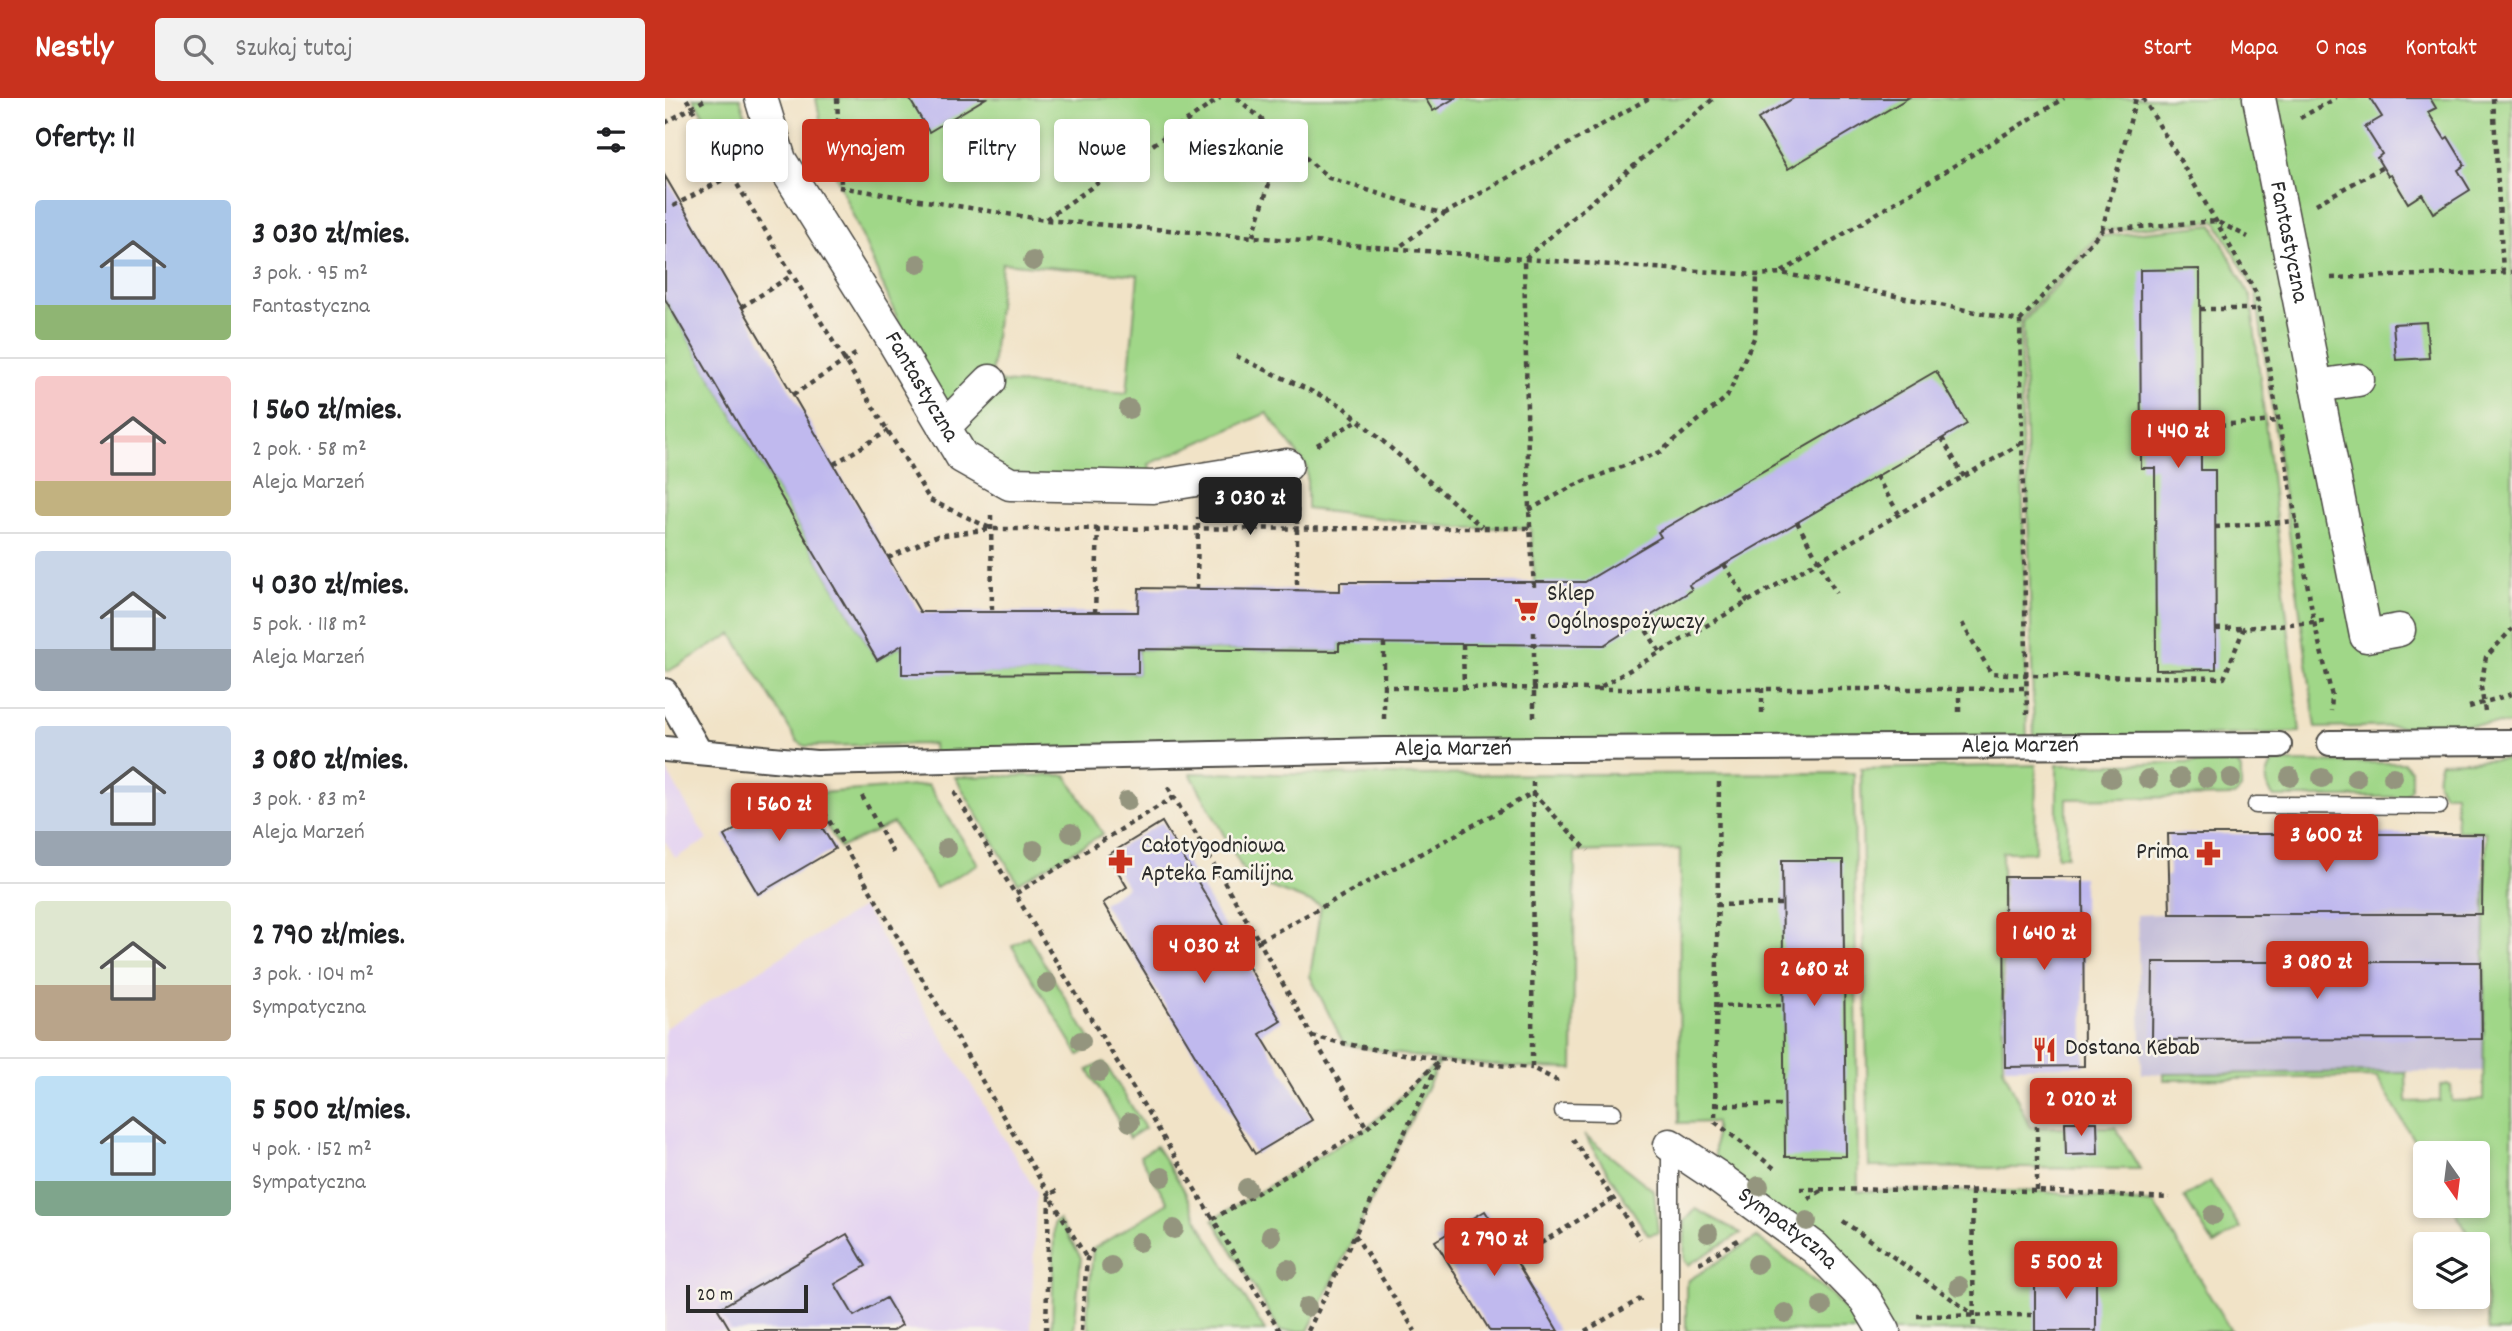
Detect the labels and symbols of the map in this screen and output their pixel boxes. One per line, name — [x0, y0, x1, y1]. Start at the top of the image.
street label: Fantastyczna — [2259, 179, 2316, 307]
street label: Fantastyczna — [875, 326, 967, 449]
pin: 1 440 zł — [2106, 410, 2250, 470]
pin: 3 030 zł — [1178, 478, 1322, 537]
place label: Sklep Ogólnospożywczy — [1547, 578, 1705, 640]
supermarket icon: Sklep Ogólnospożywczy — [1513, 595, 1541, 623]
street label: Aleja Marzeń — [1961, 729, 2079, 764]
street label: Aleja Marzeń — [1394, 732, 1512, 767]
pin: 1 560 zł — [707, 784, 851, 843]
pin: 3 600 zł — [2254, 814, 2398, 874]
place label: Całotygodniowa Apteka Familijna — [1141, 830, 1293, 892]
place label: Prima — [2136, 836, 2189, 870]
pharmacy icon: Prima — [2194, 839, 2222, 867]
pharmacy icon: Całotygodniowa Apteka Familijna — [1107, 847, 1135, 875]
pin: 1 640 zł — [1972, 912, 2116, 972]
pin: 4 030 zł — [1132, 926, 1276, 985]
pin: 3 080 zł — [2245, 942, 2389, 1001]
pin: 2 680 zł — [1742, 948, 1886, 1008]
place label: Dostana Kebab — [2065, 1032, 2200, 1066]
restaurant icon: Dostana Kebab — [2031, 1035, 2059, 1063]
pin: 2 020 zł — [2009, 1079, 2153, 1138]
north arrow — [2413, 1141, 2490, 1218]
street label: Sympatyczna — [1730, 1179, 1846, 1279]
pin: 2 790 zł — [1422, 1218, 1566, 1278]
pin: 5 500 zł — [1994, 1242, 2138, 1301]
scale bar — [686, 1282, 809, 1314]

